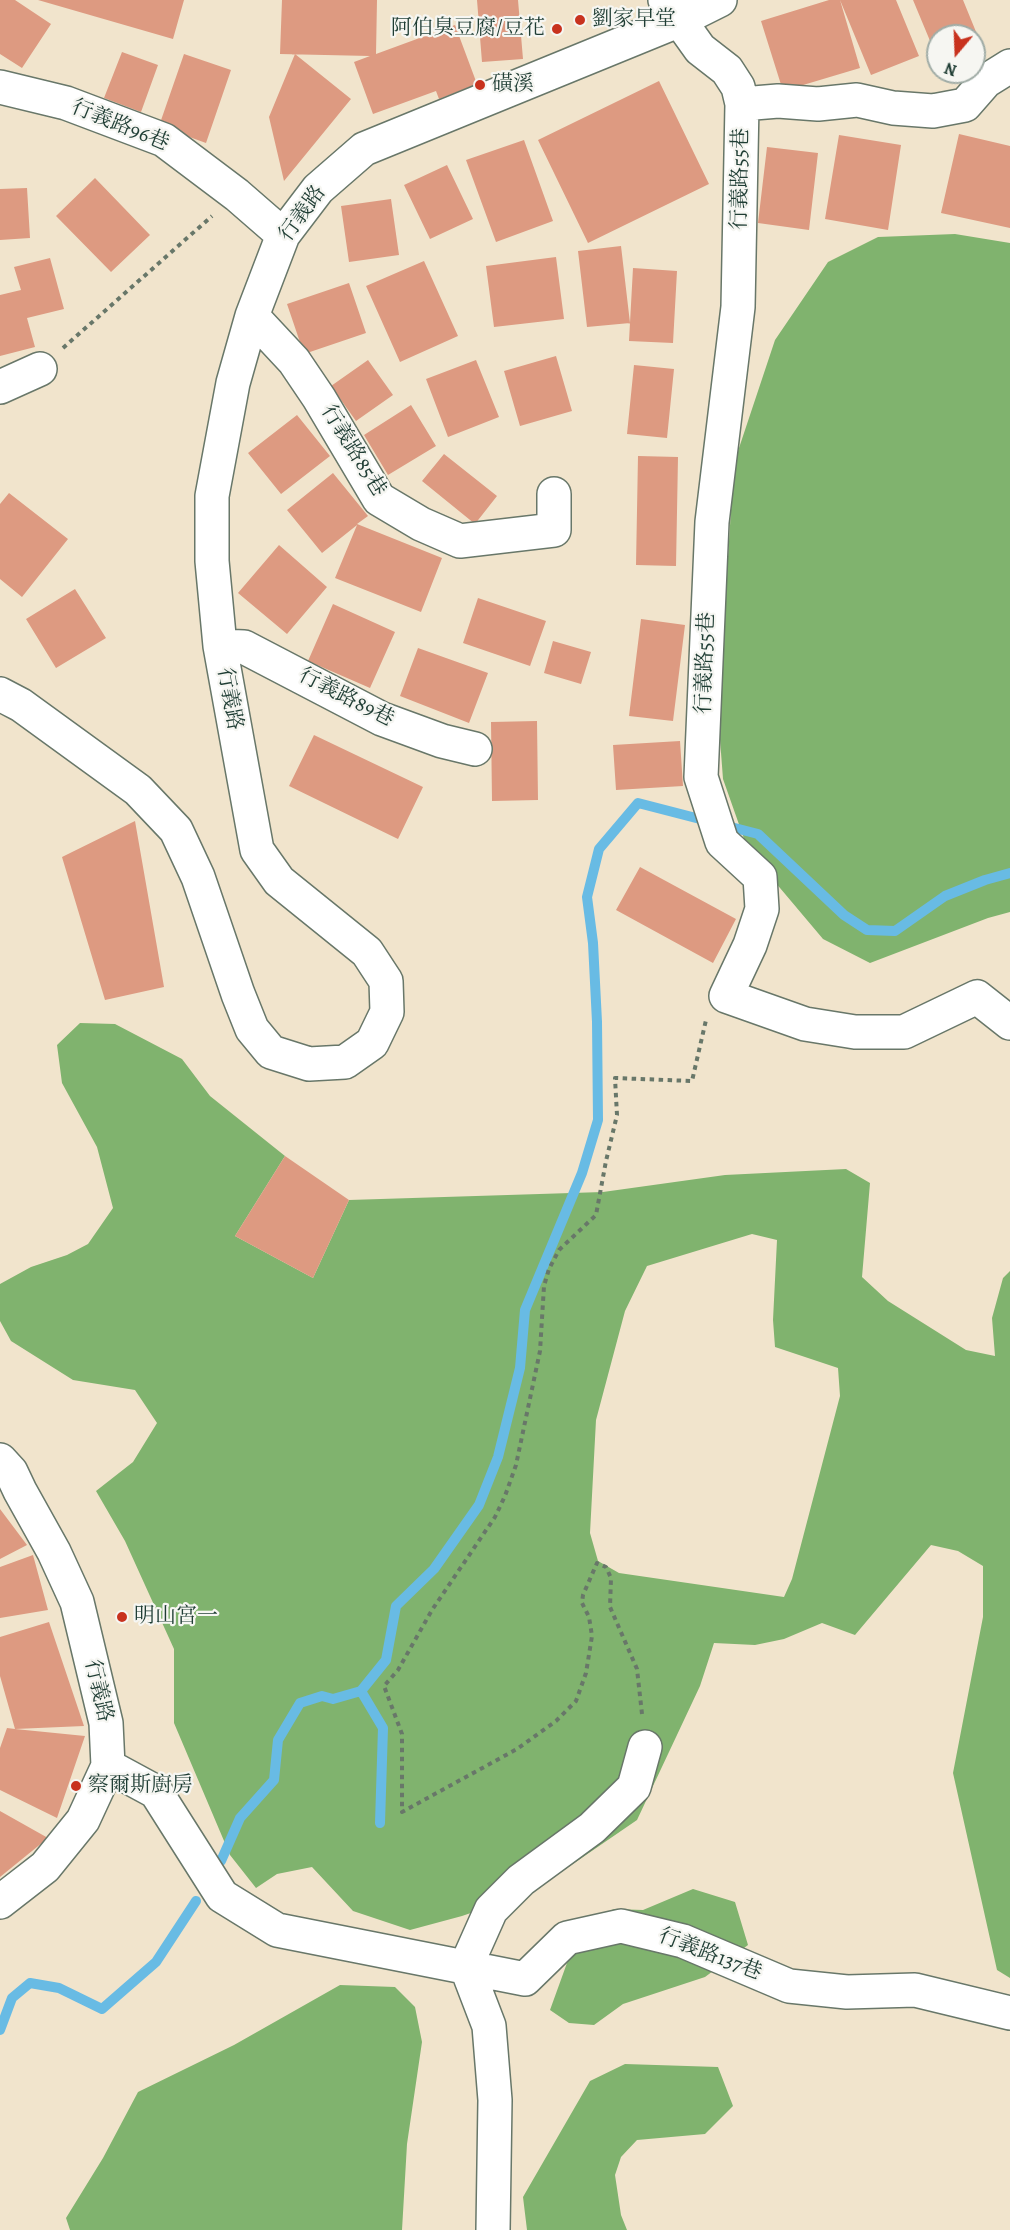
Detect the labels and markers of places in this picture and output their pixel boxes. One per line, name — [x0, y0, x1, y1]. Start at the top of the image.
place label: 劉家早堂 — [592, 7, 676, 33]
marker: 劉家早堂 — [573, 13, 587, 27]
place label: 阿伯臭豆腐/豆花 — [391, 16, 545, 42]
marker: 阿伯臭豆腐/豆花 — [550, 22, 564, 36]
place label: 磺溪 — [492, 72, 534, 98]
marker: 磺溪 — [473, 78, 487, 92]
place label: 明山宮一 — [134, 1604, 218, 1630]
marker: 明山宮一 — [115, 1610, 129, 1624]
place label: 察爾斯廚房 — [88, 1773, 193, 1799]
marker: 察爾斯廚房 — [69, 1779, 83, 1793]

